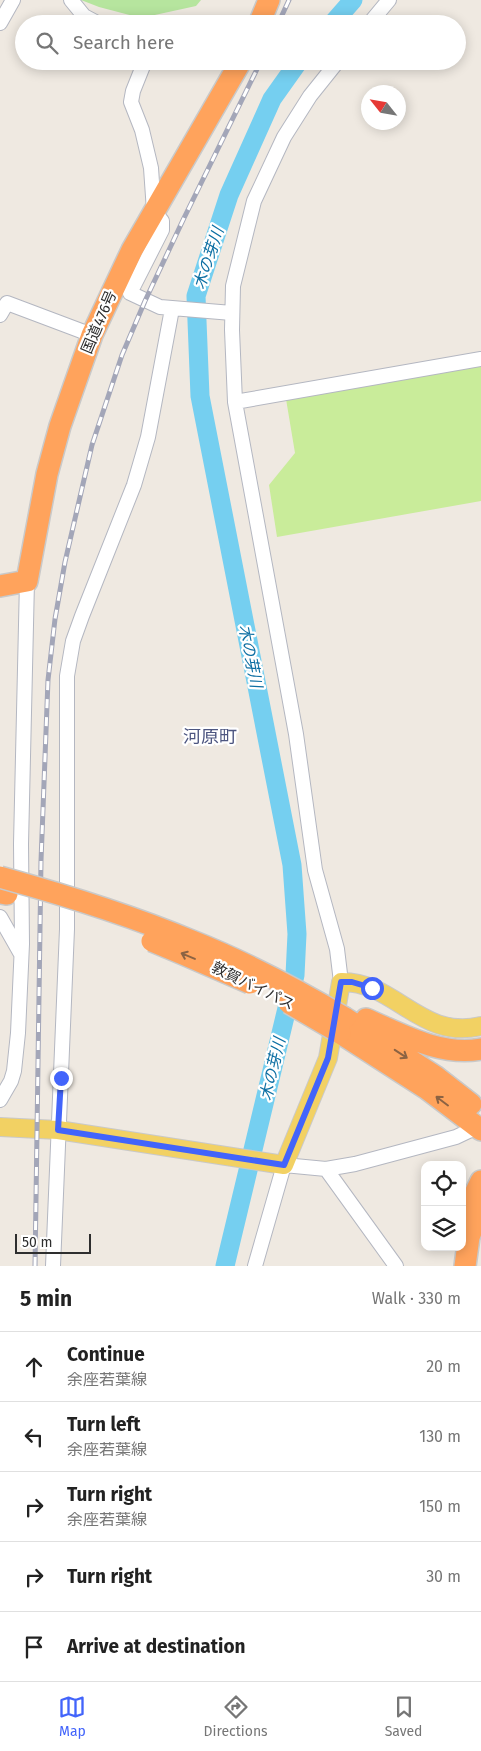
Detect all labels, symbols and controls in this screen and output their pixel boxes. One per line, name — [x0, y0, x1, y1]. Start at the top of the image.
search box — [15, 15, 466, 70]
icon: search — [33, 29, 61, 57]
text: Search here — [73, 31, 174, 54]
north arrow — [361, 85, 406, 130]
water label: 木の芽川 — [190, 223, 228, 292]
street label: 国道476号 — [78, 288, 120, 356]
water label: 木の芽川 — [235, 623, 266, 691]
district label: 河原町 — [183, 726, 237, 748]
one-way arrow — [181, 950, 196, 960]
street label: 敦賀バイパス — [209, 958, 297, 1014]
route start — [361, 977, 384, 1000]
water label: 木の芽川 — [256, 1034, 289, 1102]
one-way arrow — [394, 1049, 408, 1059]
route end — [50, 1067, 73, 1090]
one-way arrow — [436, 1095, 449, 1106]
map controls — [421, 1161, 466, 1251]
button: locate — [421, 1161, 466, 1206]
button: layers — [421, 1206, 466, 1251]
scale bar — [15, 1231, 91, 1254]
text: 50 m — [22, 1234, 53, 1251]
text: 5 min — [20, 1286, 72, 1312]
text: Walk · 330 m — [372, 1289, 461, 1308]
text: Continue — [67, 1343, 145, 1366]
icon: ahead — [20, 1353, 48, 1381]
text: 20 m — [426, 1357, 461, 1376]
text: 余座若葉線 — [67, 1370, 147, 1389]
text: Turn left — [67, 1413, 141, 1436]
icon: left — [20, 1423, 48, 1451]
text: 130 m — [419, 1427, 461, 1446]
text: 余座若葉線 — [67, 1440, 147, 1459]
text: Turn right — [67, 1483, 152, 1506]
icon: right — [20, 1493, 48, 1521]
text: 150 m — [419, 1497, 461, 1516]
text: 余座若葉線 — [67, 1510, 147, 1529]
icon: right — [20, 1563, 48, 1591]
text: Turn right — [67, 1565, 152, 1588]
text: 30 m — [426, 1567, 461, 1586]
icon: arrive — [20, 1633, 48, 1661]
text: Arrive at destination — [67, 1635, 246, 1658]
tab: Map — [58, 1693, 86, 1740]
tab: Directions — [203, 1693, 268, 1740]
tab: Saved — [385, 1693, 423, 1740]

